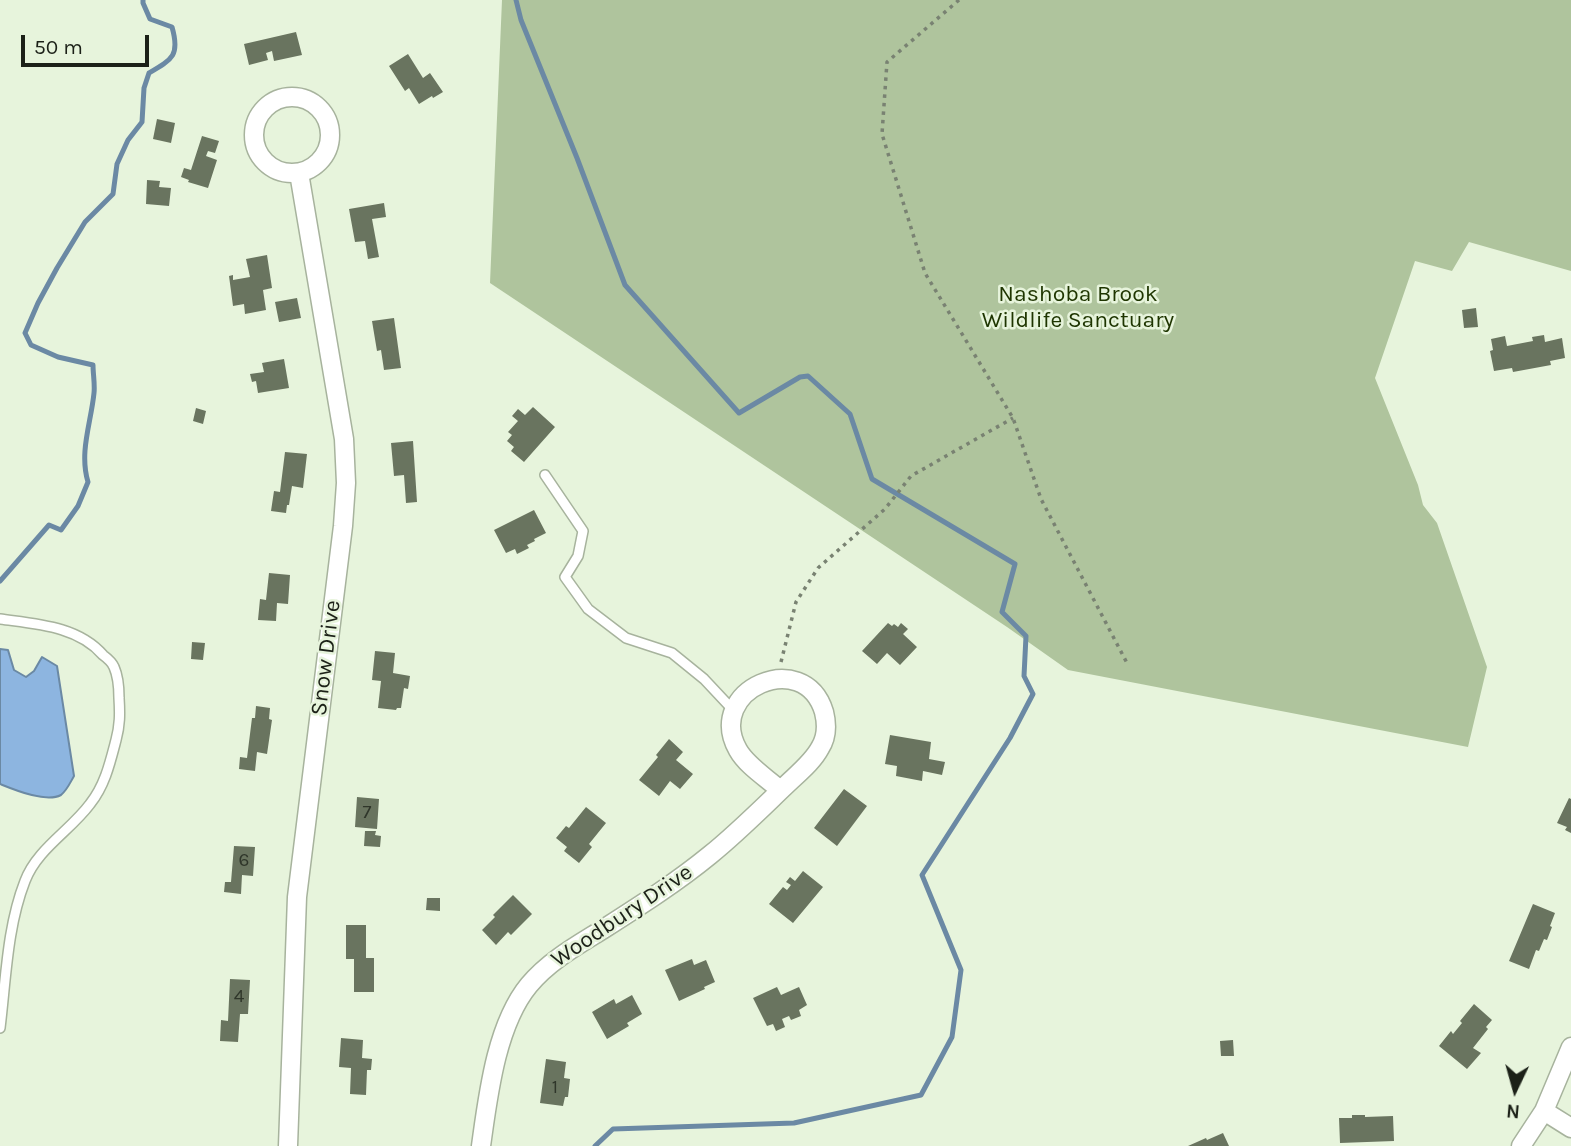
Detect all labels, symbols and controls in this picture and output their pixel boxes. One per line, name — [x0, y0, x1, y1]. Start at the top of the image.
scale bar — [24, 21, 152, 65]
text: 50 m — [34, 35, 83, 59]
park label: Nashoba Brook Wildlife Sanctuary — [982, 280, 1174, 334]
street label: Snow Drive — [305, 599, 347, 717]
house number: 7 — [363, 802, 371, 824]
house number: 6 — [239, 850, 249, 872]
street label: Woodbury Drive — [546, 859, 698, 973]
house number: 4 — [234, 986, 244, 1008]
north arrow — [1480, 1055, 1550, 1125]
house number: 1 — [552, 1077, 558, 1099]
text: N — [1505, 1099, 1521, 1122]

